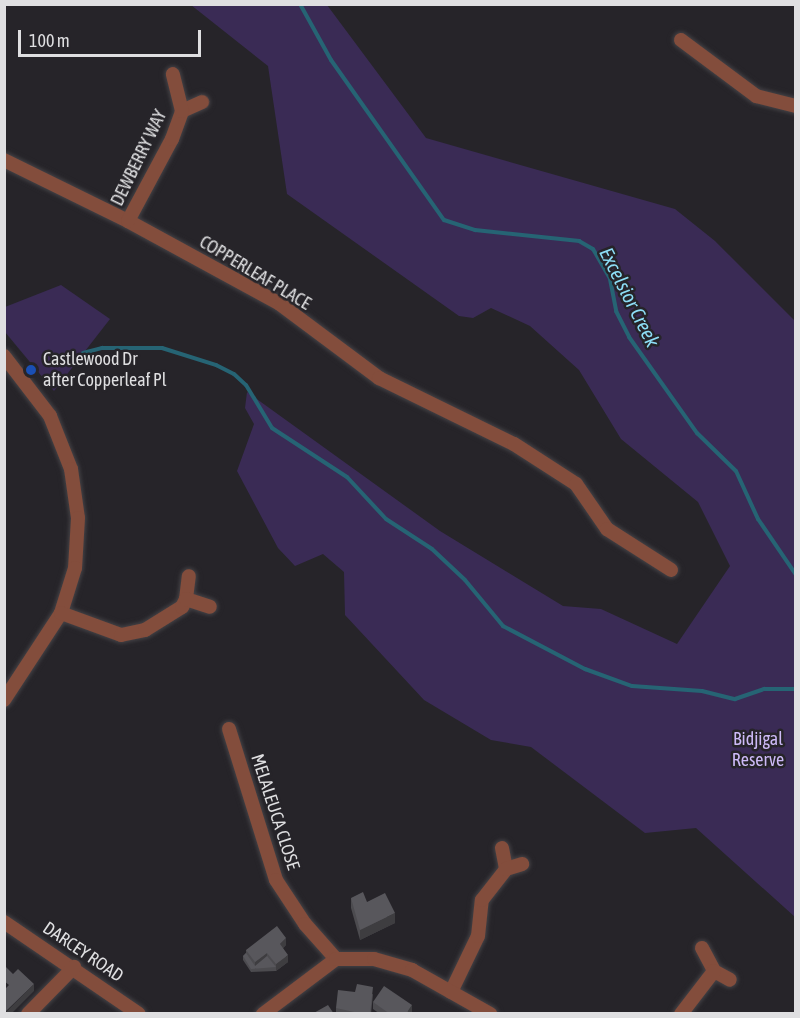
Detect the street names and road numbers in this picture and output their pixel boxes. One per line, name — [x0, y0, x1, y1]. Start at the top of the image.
street label: DEWBERRY WAY — [107, 107, 171, 209]
street label: COPPERLEAF PLACE — [195, 231, 315, 315]
street label: MELALEUCA CLOSE — [246, 751, 304, 873]
street label: DARCEY ROAD — [39, 917, 127, 987]

